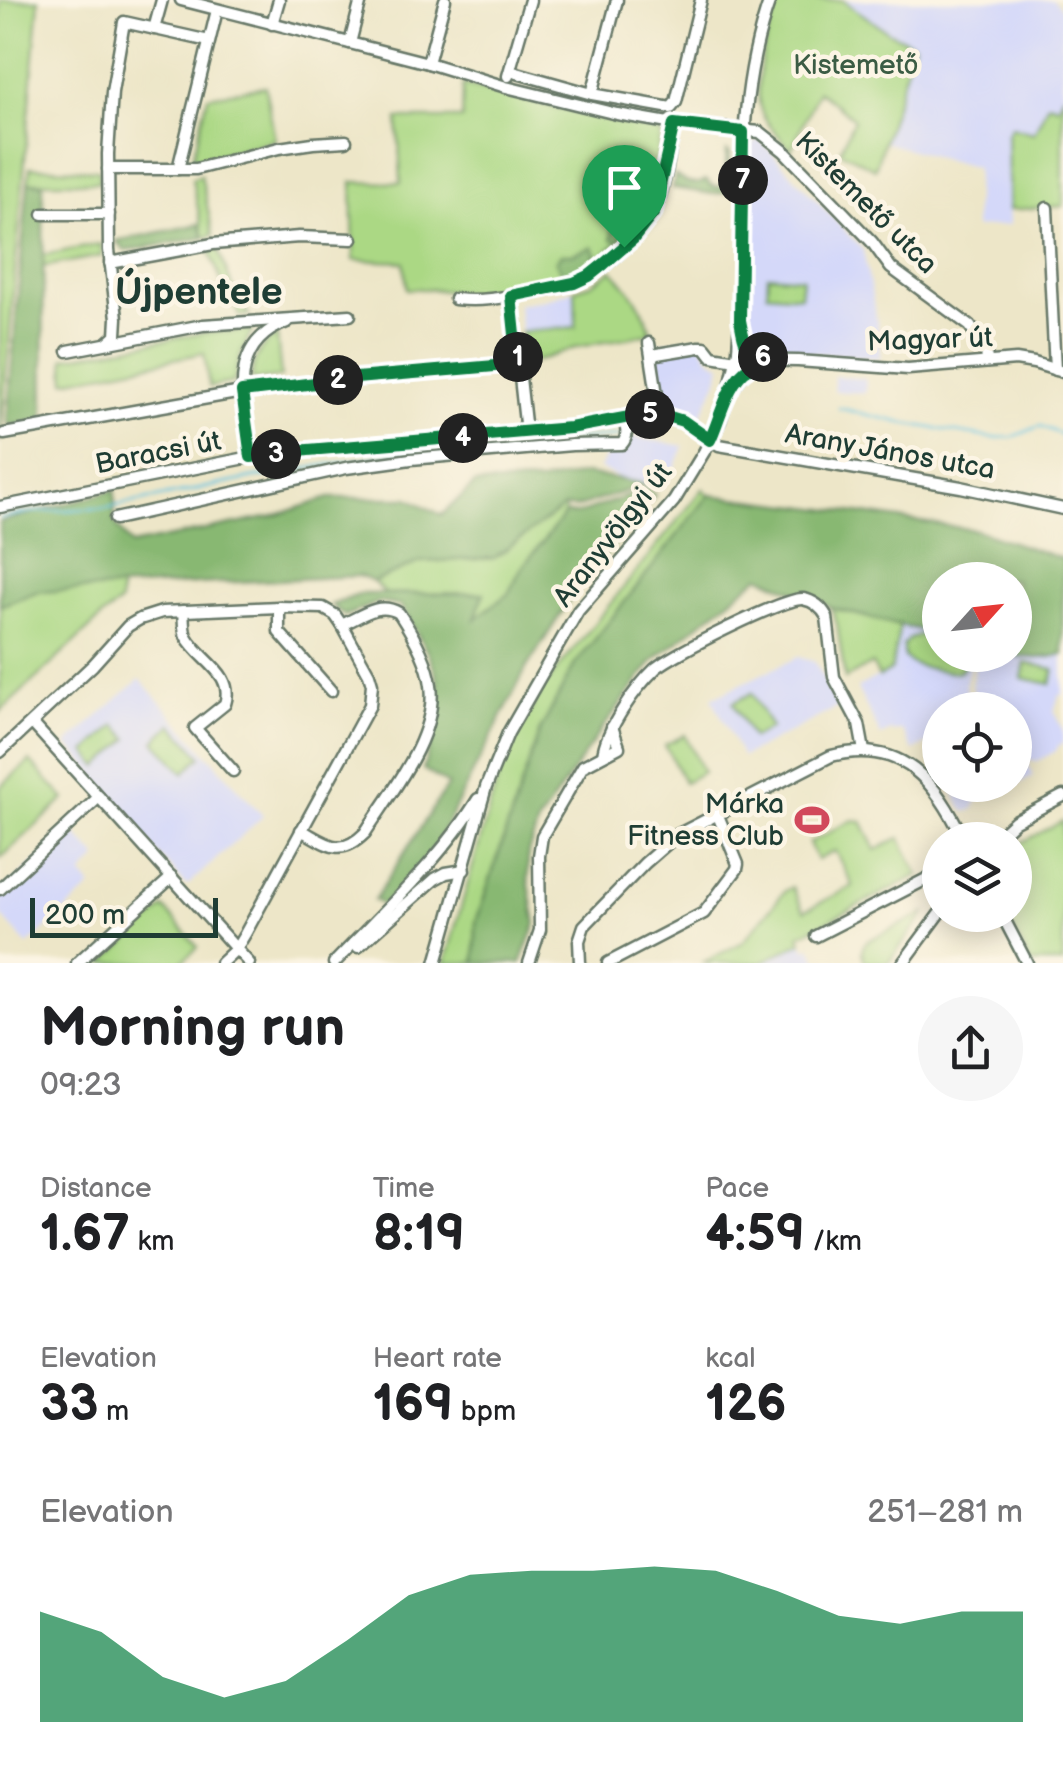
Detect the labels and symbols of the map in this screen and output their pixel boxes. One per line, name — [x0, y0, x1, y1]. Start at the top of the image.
park label: Kistemető — [793, 49, 919, 82]
street label: Kistemető utca — [788, 125, 944, 281]
pin — [582, 145, 667, 248]
pin: 7 — [718, 155, 768, 205]
district label: Újpentele — [115, 267, 283, 315]
street label: Magyar út — [867, 321, 994, 359]
pin: 1 — [493, 332, 543, 382]
pin: 6 — [738, 332, 788, 382]
pin: 2 — [313, 355, 363, 405]
pin: 5 — [625, 389, 675, 439]
pin: 4 — [438, 413, 488, 463]
street label: Arany János utca — [783, 417, 997, 487]
street label: Baracsi út — [92, 425, 224, 481]
pin: 3 — [251, 429, 301, 479]
street label: Aranyvölgyi út — [547, 456, 680, 613]
north arrow — [922, 562, 1032, 672]
place label: Márka Fitness Club — [627, 788, 784, 853]
sports icon: Márka Fitness Club — [793, 801, 831, 839]
scale bar — [30, 893, 218, 938]

